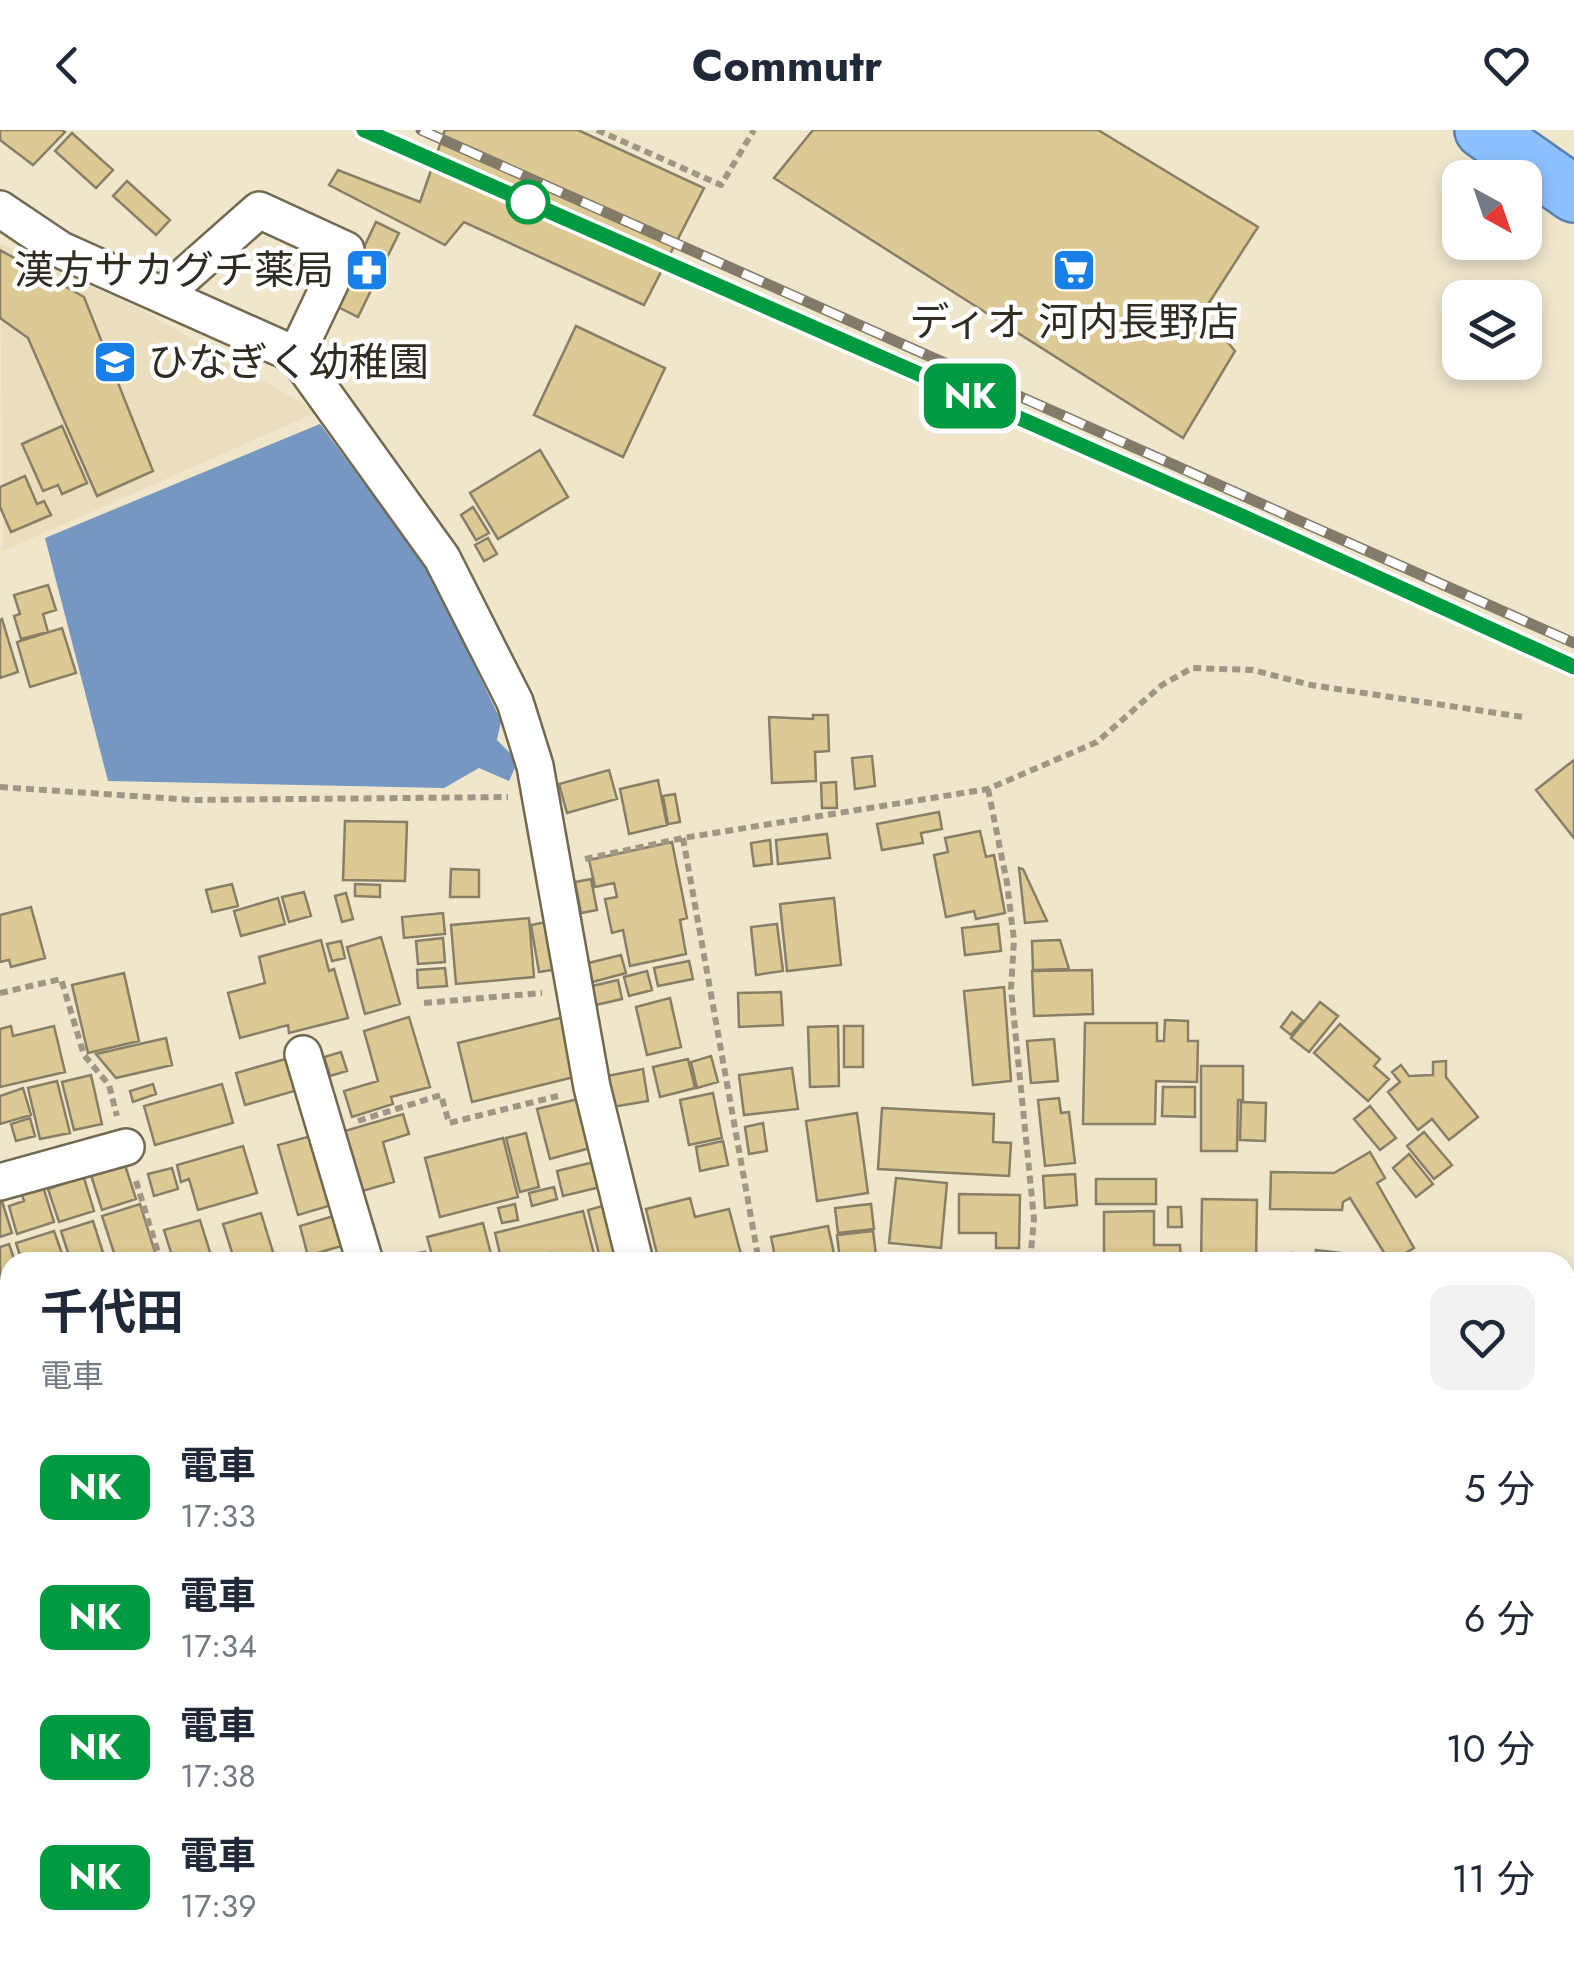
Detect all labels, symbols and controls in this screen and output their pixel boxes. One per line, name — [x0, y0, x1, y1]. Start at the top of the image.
text: Commutr — [692, 33, 882, 98]
icon: back — [40, 38, 95, 93]
icon: heart — [1479, 38, 1534, 93]
north arrow — [1442, 160, 1542, 260]
map controls — [1442, 160, 1542, 380]
unlabelled marker — [507, 181, 549, 223]
place label: 漢方サカグチ薬局 — [14, 241, 334, 299]
pharmacy icon: 漢方サカグチ薬局 — [344, 247, 390, 293]
supermarket icon: ディオ 河内長野店 — [1051, 247, 1097, 293]
button: layers — [1442, 280, 1542, 380]
place label: ディオ 河内長野店 — [909, 293, 1239, 351]
place label: ひなぎく幼稚園 — [148, 333, 429, 391]
school or university icon: ひなぎく幼稚園 — [92, 339, 138, 385]
line badge: NK — [925, 364, 1015, 428]
text: NK — [944, 371, 996, 421]
text: 千代田 — [40, 1278, 184, 1347]
button: heart — [1430, 1285, 1535, 1390]
text: 電車 — [40, 1353, 104, 1399]
text: 電車 — [180, 1438, 256, 1493]
text: 5 分 — [1464, 1461, 1535, 1516]
text: NK — [69, 1462, 121, 1512]
text: 17:33 — [180, 1493, 256, 1539]
text: 電車 — [180, 1568, 256, 1623]
text: 6 分 — [1464, 1591, 1535, 1646]
text: NK — [69, 1592, 121, 1642]
text: 17:34 — [180, 1623, 257, 1669]
text: 電車 — [180, 1698, 256, 1753]
text: 10 分 — [1446, 1721, 1535, 1776]
text: NK — [69, 1722, 121, 1772]
text: 17:38 — [180, 1753, 256, 1799]
text: 電車 — [180, 1828, 256, 1883]
text: 11 分 — [1451, 1851, 1535, 1906]
text: NK — [69, 1852, 121, 1902]
text: 17:39 — [180, 1883, 257, 1929]

